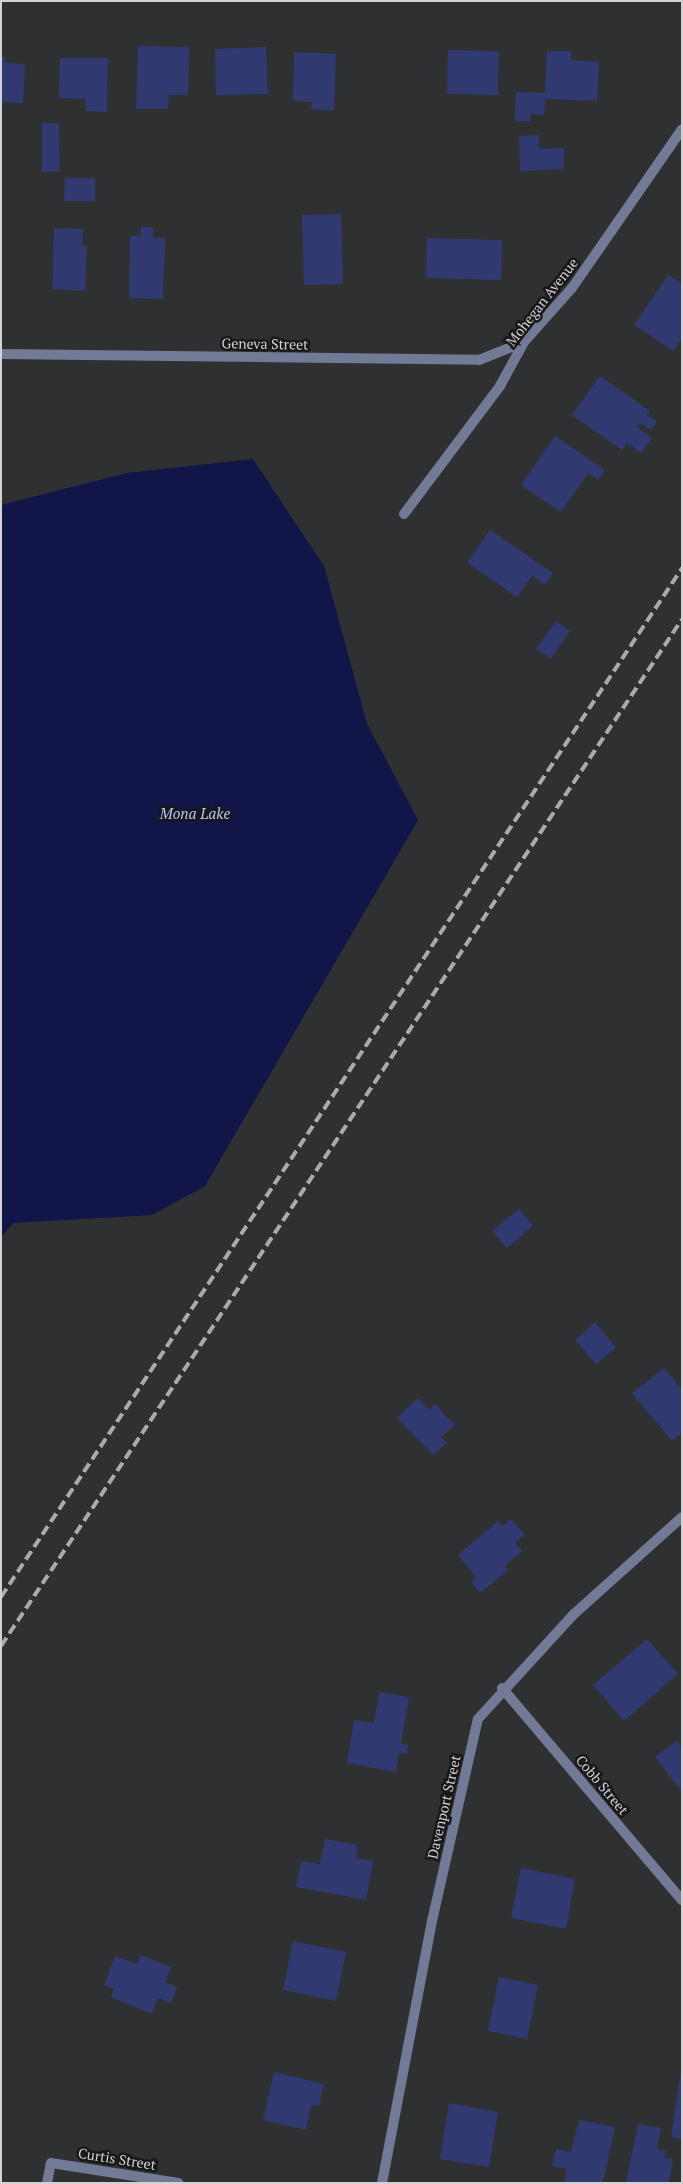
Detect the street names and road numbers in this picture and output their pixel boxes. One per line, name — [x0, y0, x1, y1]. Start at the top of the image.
street label: Mohegan Avenue — [502, 255, 582, 349]
street label: Geneva Street — [222, 335, 308, 353]
street label: Cobb Street — [572, 1752, 632, 1818]
street label: Davenport Street — [424, 1753, 464, 1861]
street label: Curtis Street — [77, 2145, 157, 2173]

